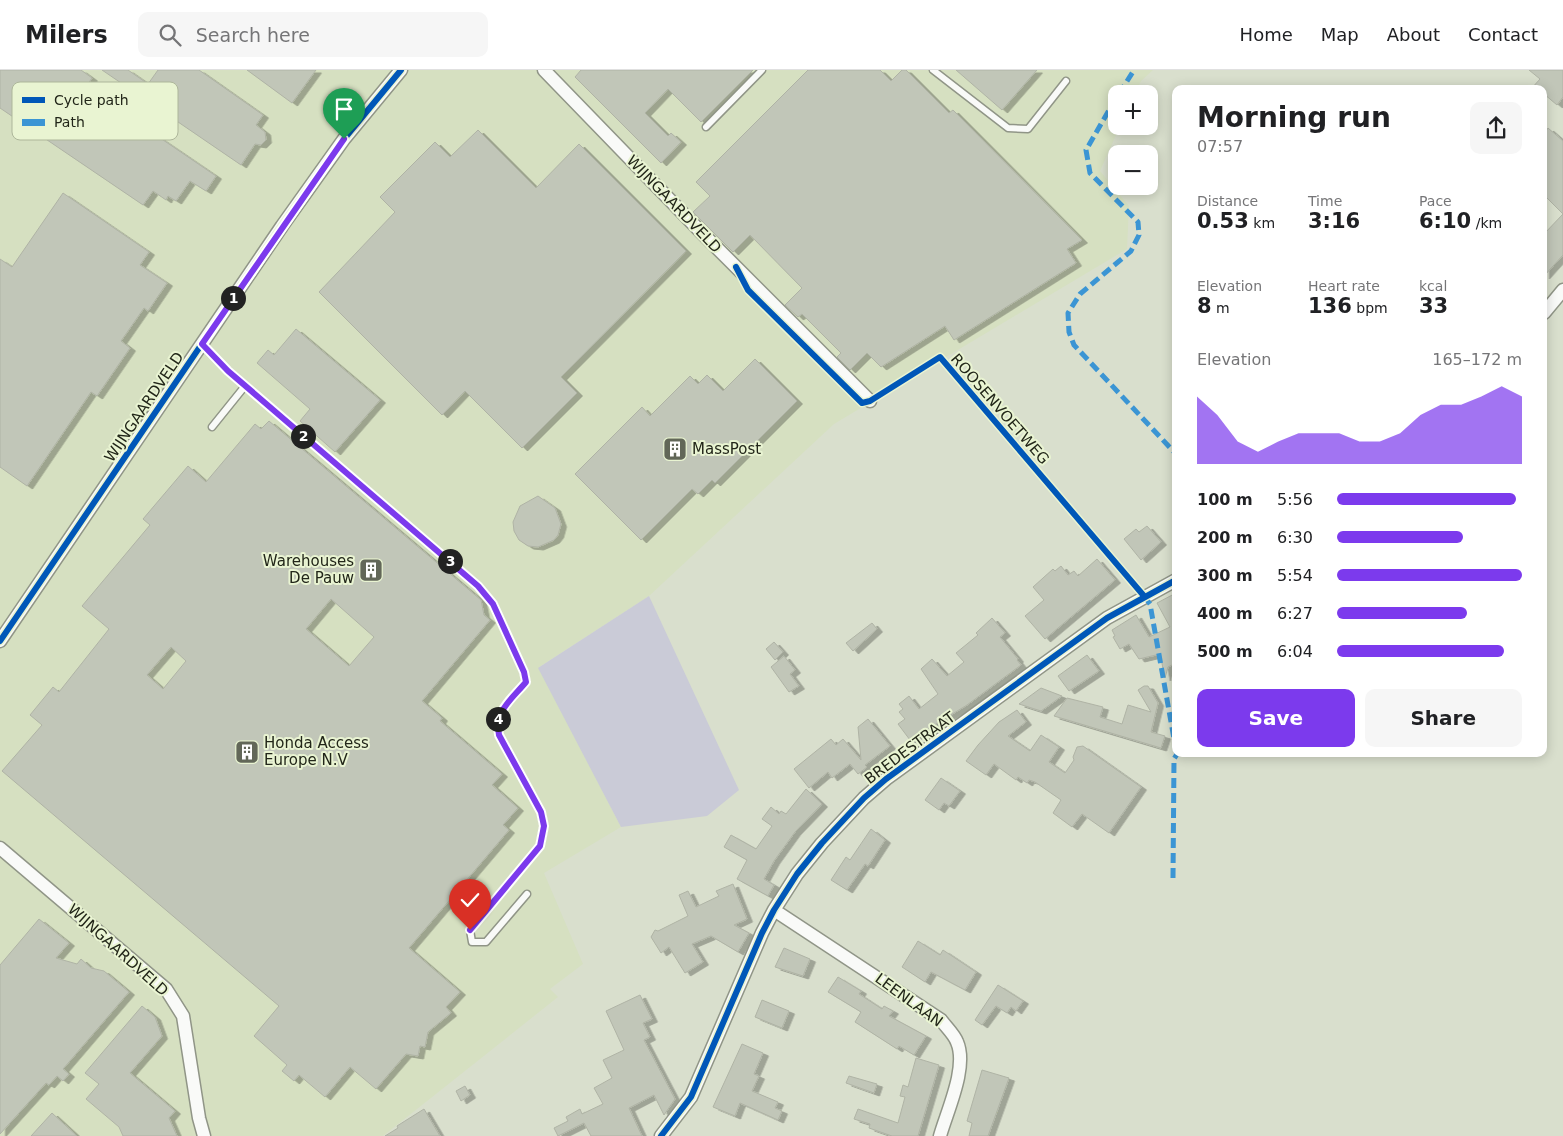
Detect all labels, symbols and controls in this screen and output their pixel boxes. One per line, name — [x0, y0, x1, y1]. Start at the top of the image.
search box — [138, 12, 488, 57]
text: Milers — [25, 21, 108, 49]
icon: search — [156, 21, 184, 49]
text: Search here — [196, 24, 310, 46]
text: Home — [1240, 24, 1293, 45]
text: Map — [1321, 24, 1359, 45]
text: About — [1387, 24, 1440, 45]
text: Contact — [1468, 24, 1538, 45]
legend — [12, 82, 178, 140]
map controls — [1108, 85, 1158, 195]
button: + — [1108, 85, 1158, 135]
pin — [323, 88, 365, 139]
text: Cycle path — [54, 92, 129, 108]
icon: arrive — [330, 95, 358, 123]
text: Morning run — [1197, 101, 1391, 134]
button: share — [1470, 102, 1522, 154]
text: Path — [54, 114, 85, 130]
text: 07:57 — [1197, 137, 1243, 156]
button: − — [1108, 145, 1158, 195]
street label: WIJNGAARDVELD — [623, 151, 725, 257]
text: Distance — [1197, 193, 1258, 209]
text: Time — [1308, 193, 1342, 209]
text: Pace — [1419, 193, 1452, 209]
text: 0.53 — [1197, 209, 1249, 233]
text: 3:16 — [1308, 209, 1360, 233]
text: 6:10 — [1419, 209, 1471, 233]
text: km — [1249, 215, 1275, 231]
text: /km — [1471, 215, 1502, 231]
text: Elevation — [1197, 278, 1262, 294]
text: Heart rate — [1308, 278, 1380, 294]
text: kcal — [1419, 278, 1447, 294]
pin: 1 — [220, 286, 246, 310]
text: 1 — [229, 290, 238, 306]
text: 8 — [1197, 294, 1212, 318]
text: 136 — [1308, 294, 1352, 318]
text: 33 — [1419, 294, 1448, 318]
text: m — [1212, 300, 1230, 316]
text: bpm — [1352, 300, 1388, 316]
street label: WIJNGAARDVELD — [101, 349, 187, 465]
street label: ROOSENVOETWEG — [947, 350, 1053, 468]
text: Elevation — [1197, 350, 1271, 369]
text: 165–172 m — [1432, 350, 1522, 369]
pin: 2 — [290, 424, 316, 448]
text: 2 — [299, 428, 308, 444]
building icon: MassPost — [662, 436, 688, 462]
place label: MassPost — [692, 440, 761, 458]
text: 100 m — [1197, 490, 1253, 509]
text: 5:56 — [1277, 490, 1313, 509]
text: 200 m — [1197, 528, 1253, 547]
text: 6:30 — [1277, 528, 1313, 547]
pin: 3 — [438, 548, 462, 574]
place label: Warehouses De Pauw — [263, 552, 354, 587]
text: 3 — [446, 553, 455, 569]
building icon: Warehouses De Pauw — [358, 557, 384, 583]
text: 300 m — [1197, 566, 1253, 585]
text: 5:54 — [1277, 566, 1313, 585]
text: 400 m — [1197, 604, 1253, 623]
text: 6:27 — [1277, 604, 1313, 623]
text: 500 m — [1197, 642, 1253, 661]
text: 6:04 — [1277, 642, 1313, 661]
button: Save — [1197, 689, 1355, 747]
button: Share — [1365, 689, 1522, 747]
pin: 4 — [486, 706, 510, 732]
street label: BREDESTRAAT — [861, 708, 959, 788]
text: 4 — [494, 711, 503, 727]
place label: Honda Access Europe N.V — [264, 734, 369, 769]
building icon: Honda Access Europe N.V — [234, 739, 260, 765]
pin — [449, 879, 491, 930]
icon: check — [456, 886, 484, 914]
street label: WIJNGAARDVELD — [64, 900, 172, 1000]
street label: LEENLAAN — [872, 969, 946, 1031]

